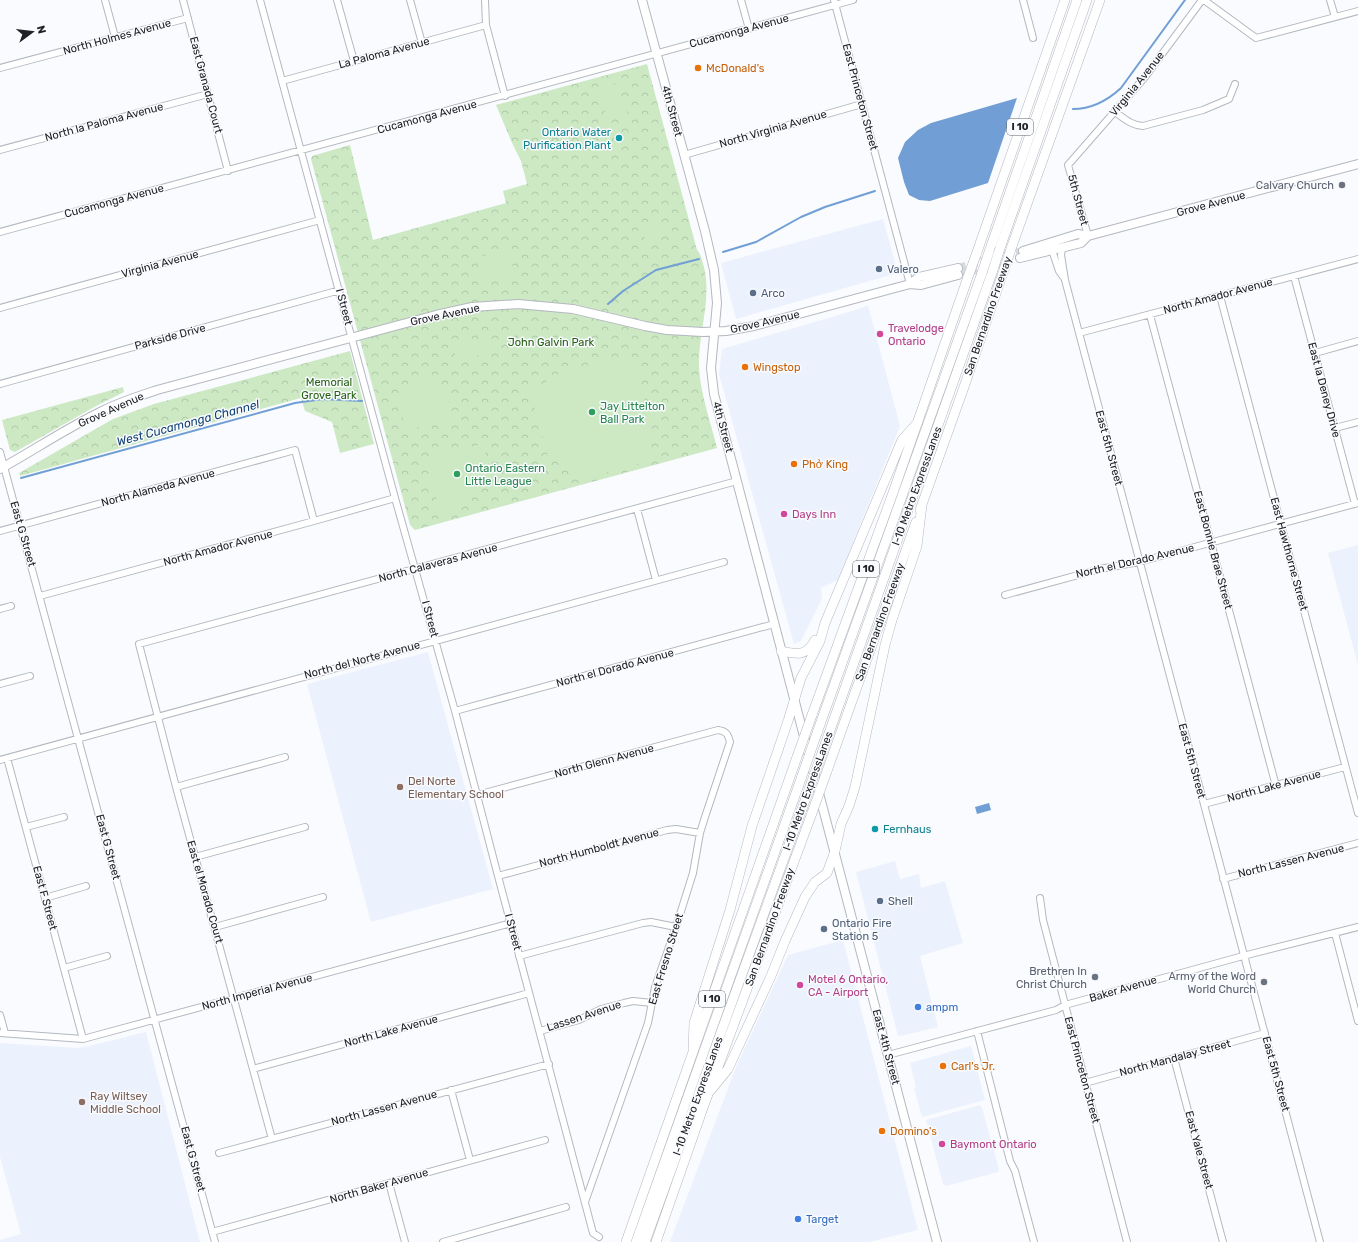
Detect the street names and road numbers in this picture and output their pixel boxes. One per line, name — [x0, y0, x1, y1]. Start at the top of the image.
street label: Cucamonga Avenue — [688, 11, 790, 51]
street label: North Holmes Avenue — [62, 16, 172, 58]
street label: East Granada Court — [187, 35, 225, 136]
street label: La Paloma Avenue — [337, 35, 431, 71]
street label: East Princeton Street — [840, 42, 881, 152]
street label: Virginia Avenue — [1107, 49, 1167, 119]
street label: 4th Street — [659, 84, 685, 139]
street label: Cucamonga Avenue — [376, 97, 478, 137]
street label: North la Paloma Avenue — [43, 100, 165, 144]
street label: North Virginia Avenue — [718, 107, 828, 151]
road number: I 10 — [1007, 119, 1033, 135]
street label: 5th Street — [1065, 173, 1091, 227]
street label: Cucamonga Avenue — [63, 181, 165, 221]
street label: Grove Avenue — [1175, 189, 1247, 219]
street label: Virginia Avenue — [120, 247, 200, 281]
street label: San Bernardino Freeway — [962, 255, 1014, 377]
street label: North Amador Avenue — [1162, 275, 1274, 317]
street label: I Street — [333, 287, 355, 327]
street label: Grove Avenue — [409, 301, 481, 329]
street label: Grove Avenue — [729, 308, 801, 336]
street label: Parkside Drive — [133, 321, 207, 353]
street label: East la Deney Drive — [1305, 341, 1343, 439]
street label: Grove Avenue — [76, 390, 146, 430]
street label: 4th Street — [710, 400, 736, 455]
street label: East 5th Street — [1093, 409, 1125, 488]
street label: I-10 Metro ExpressLanes — [889, 424, 945, 547]
street label: North Alameda Avenue — [100, 467, 216, 509]
street label: East Bonnie Brae Street — [1191, 489, 1235, 611]
street label: East Hawthorne Street — [1268, 496, 1311, 613]
street label: East G Street — [7, 500, 39, 569]
street label: North Amador Avenue — [162, 527, 274, 569]
street label: North Calaveras Avenue — [377, 541, 499, 585]
street label: North el Dorado Avenue — [1074, 541, 1196, 581]
road number: I 10 — [853, 561, 879, 577]
street label: San Bernardino Freeway — [853, 561, 907, 683]
street label: I Street — [419, 599, 441, 639]
street label: North del Norte Avenue — [303, 638, 421, 682]
street label: North el Dorado Avenue — [555, 646, 675, 690]
street label: East 5th Street — [1176, 722, 1208, 801]
street label: I-10 Metro ExpressLanes — [780, 729, 836, 852]
street label: North Glenn Avenue — [553, 741, 655, 781]
street label: North Lake Avenue — [1226, 767, 1322, 805]
street label: East G Street — [93, 813, 123, 882]
street label: North Humboldt Avenue — [538, 826, 660, 870]
street label: East el Morado Court — [184, 839, 226, 946]
street label: North Lassen Avenue — [1237, 841, 1345, 881]
street label: East F Street — [30, 864, 60, 932]
street label: San Bernardino Freeway — [743, 866, 797, 988]
street label: East Fresno Street — [646, 911, 686, 1006]
street label: I Street — [502, 912, 524, 952]
street label: North Imperial Avenue — [200, 971, 314, 1013]
street label: Baker Avenue — [1088, 973, 1158, 1005]
road number: I 10 — [699, 991, 725, 1007]
street label: Lassen Avenue — [545, 998, 623, 1034]
street label: East 4th Street — [870, 1008, 903, 1087]
street label: North Lake Avenue — [343, 1012, 439, 1050]
street label: East Princeton Street — [1062, 1015, 1103, 1125]
street label: I-10 Metro ExpressLanes — [670, 1034, 726, 1157]
street label: East 5th Street — [1260, 1035, 1292, 1114]
street label: North Mandalay Street — [1118, 1037, 1233, 1079]
street label: North Lassen Avenue — [330, 1088, 438, 1128]
street label: East Yale Street — [1182, 1109, 1216, 1191]
street label: East G Street — [178, 1125, 208, 1194]
street label: North Baker Avenue — [328, 1166, 430, 1206]

